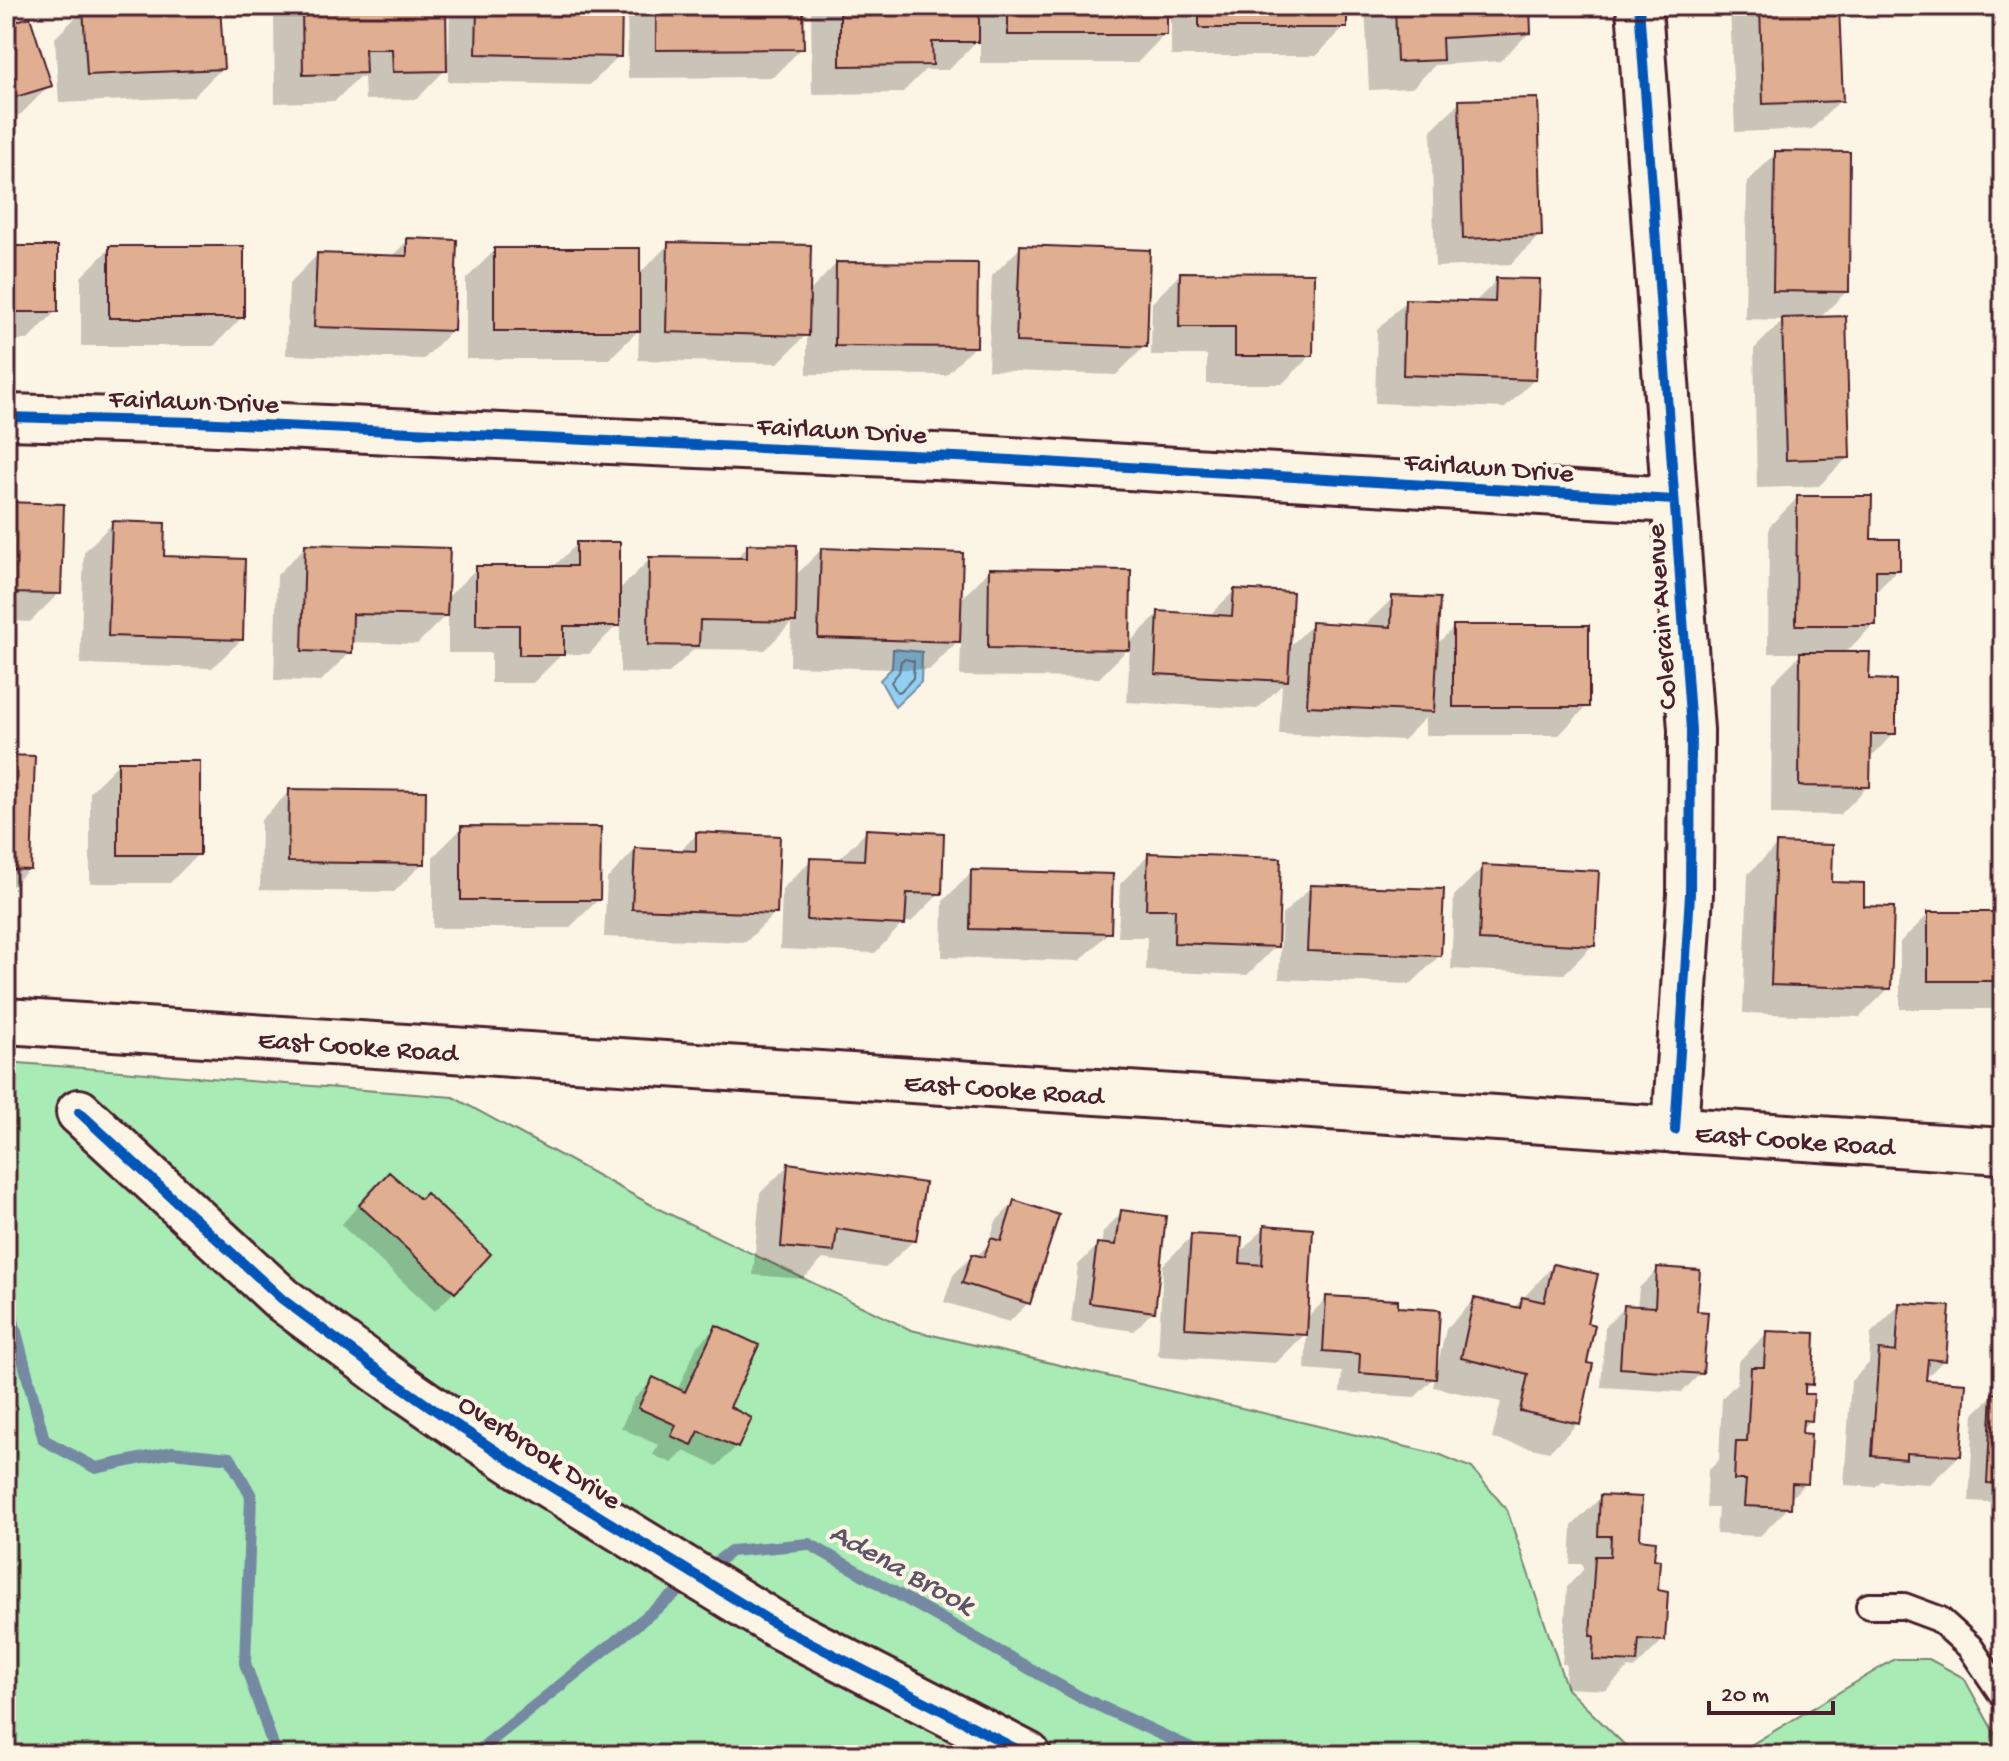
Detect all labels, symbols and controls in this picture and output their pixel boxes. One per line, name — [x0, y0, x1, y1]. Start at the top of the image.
street label: Fairlawn Drive — [107, 384, 280, 423]
street label: Fairlawn Drive — [755, 412, 928, 453]
street label: Fairlawn Drive — [1402, 447, 1575, 492]
street label: Colerain Avenue — [1641, 522, 1686, 711]
street label: East Cooke Road — [257, 1025, 461, 1072]
street label: East Cooke Road — [903, 1068, 1107, 1115]
street label: East Cooke Road — [1694, 1119, 1898, 1166]
street label: Overbrook Drive — [451, 1389, 627, 1519]
water label: Adena Brook — [823, 1517, 981, 1626]
scale bar — [1709, 1665, 1833, 1715]
text: 20 m — [1721, 1682, 1769, 1711]

